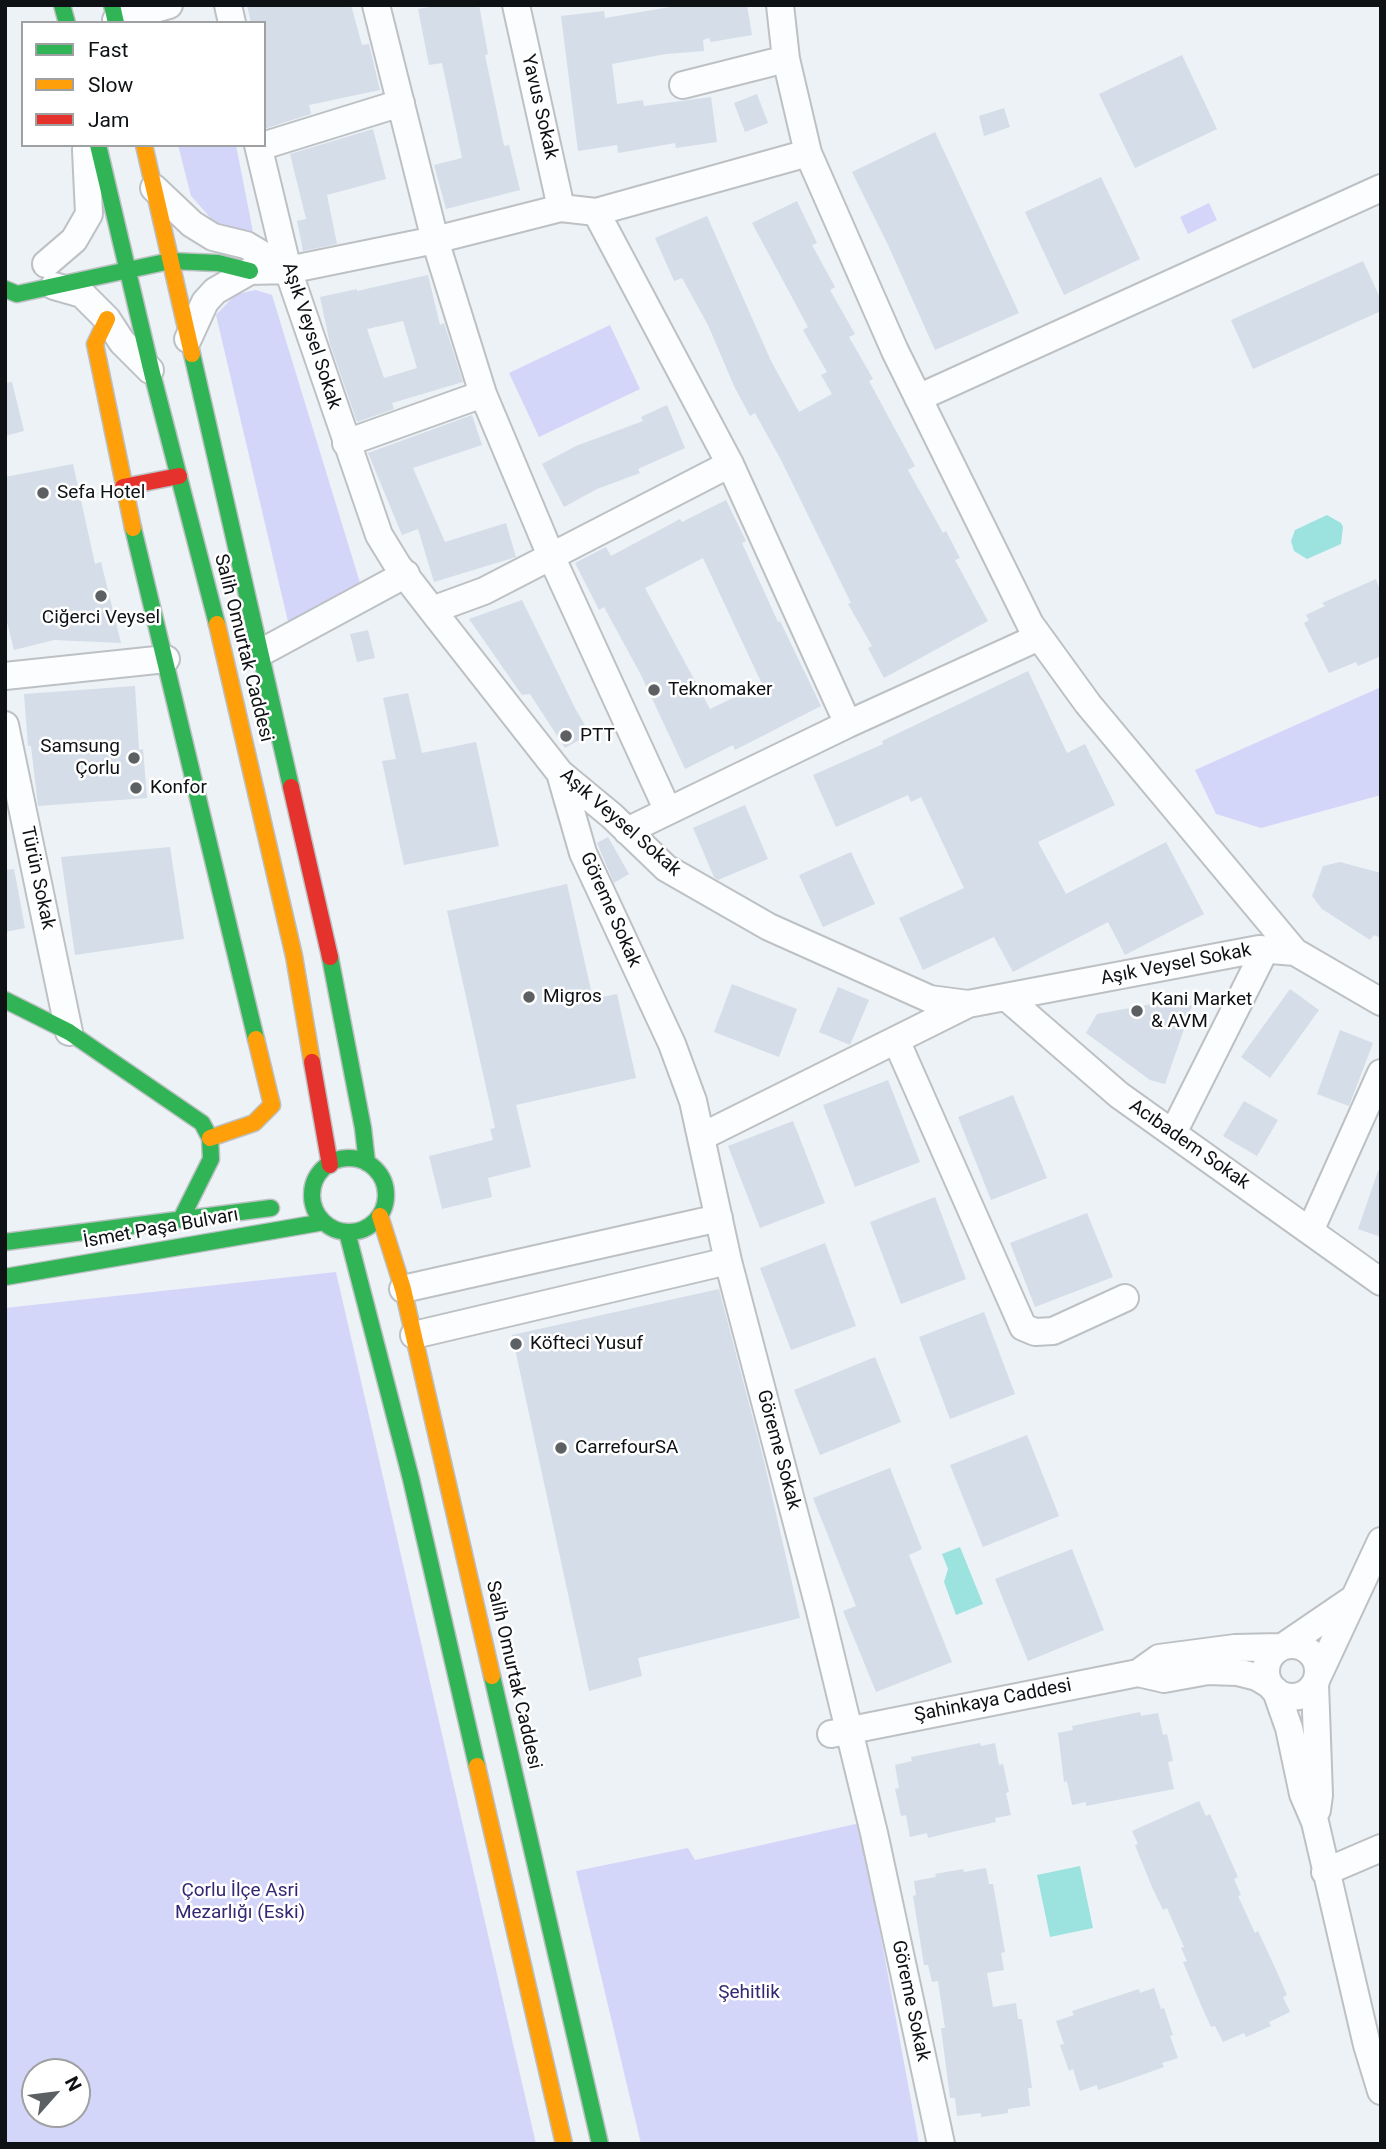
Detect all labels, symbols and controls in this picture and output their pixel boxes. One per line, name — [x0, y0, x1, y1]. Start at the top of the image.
legend — [21, 21, 266, 147]
text: Fast — [88, 38, 128, 62]
street label: Yavus Sokak — [516, 52, 562, 162]
text: Slow — [88, 73, 133, 97]
text: Jam — [88, 108, 129, 132]
street label: Aşık Veysel Sokak — [277, 260, 345, 412]
place label: Sefa Hotel — [57, 482, 145, 504]
marker: Sefa Hotel — [35, 485, 51, 501]
street label: Salih Omurtak Caddesi — [209, 552, 277, 744]
marker: Ciğerci Veysel — [93, 588, 109, 604]
place label: Ciğerci Veysel — [42, 607, 160, 629]
place label: Teknomaker — [668, 679, 772, 701]
marker: Teknomaker — [646, 682, 662, 698]
place label: PTT — [580, 725, 615, 747]
marker: PTT — [558, 728, 574, 744]
place label: Samsung Çorlu — [40, 736, 120, 780]
marker: Samsung Çorlu — [126, 750, 142, 766]
street label: Aşık Veysel Sokak — [555, 764, 685, 882]
place label: Konfor — [150, 777, 207, 799]
marker: Konfor — [128, 780, 144, 796]
street label: Türün Sokak — [15, 824, 59, 932]
street label: Göreme Sokak — [575, 849, 645, 971]
street label: Aşık Veysel Sokak — [1099, 939, 1253, 991]
place label: Migros — [543, 986, 602, 1008]
marker: Migros — [521, 989, 537, 1005]
place label: Kani Market & AVM — [1151, 989, 1252, 1033]
marker: Kani Market & AVM — [1129, 1003, 1145, 1019]
street label: Acıbadem Sokak — [1124, 1095, 1254, 1195]
street label: İsmet Paşa Bulvarı — [82, 1204, 240, 1254]
place label: Köfteci Yusuf — [530, 1333, 643, 1355]
marker: Köfteci Yusuf — [508, 1336, 524, 1352]
street label: Göreme Sokak — [751, 1388, 805, 1512]
place label: CarrefourSA — [575, 1437, 679, 1459]
marker: CarrefourSA — [553, 1440, 569, 1456]
street label: Salih Omurtak Caddesi — [480, 1579, 546, 1771]
street label: Şahinkaya Caddesi — [913, 1675, 1073, 1727]
park label: Çorlu İlçe Asri Mezarlığı (Eski) — [175, 1880, 305, 1924]
street label: Göreme Sokak — [886, 1938, 934, 2064]
park label: Şehitlik — [718, 1982, 780, 2004]
north arrow — [21, 2058, 91, 2128]
text: N — [60, 2073, 87, 2095]

